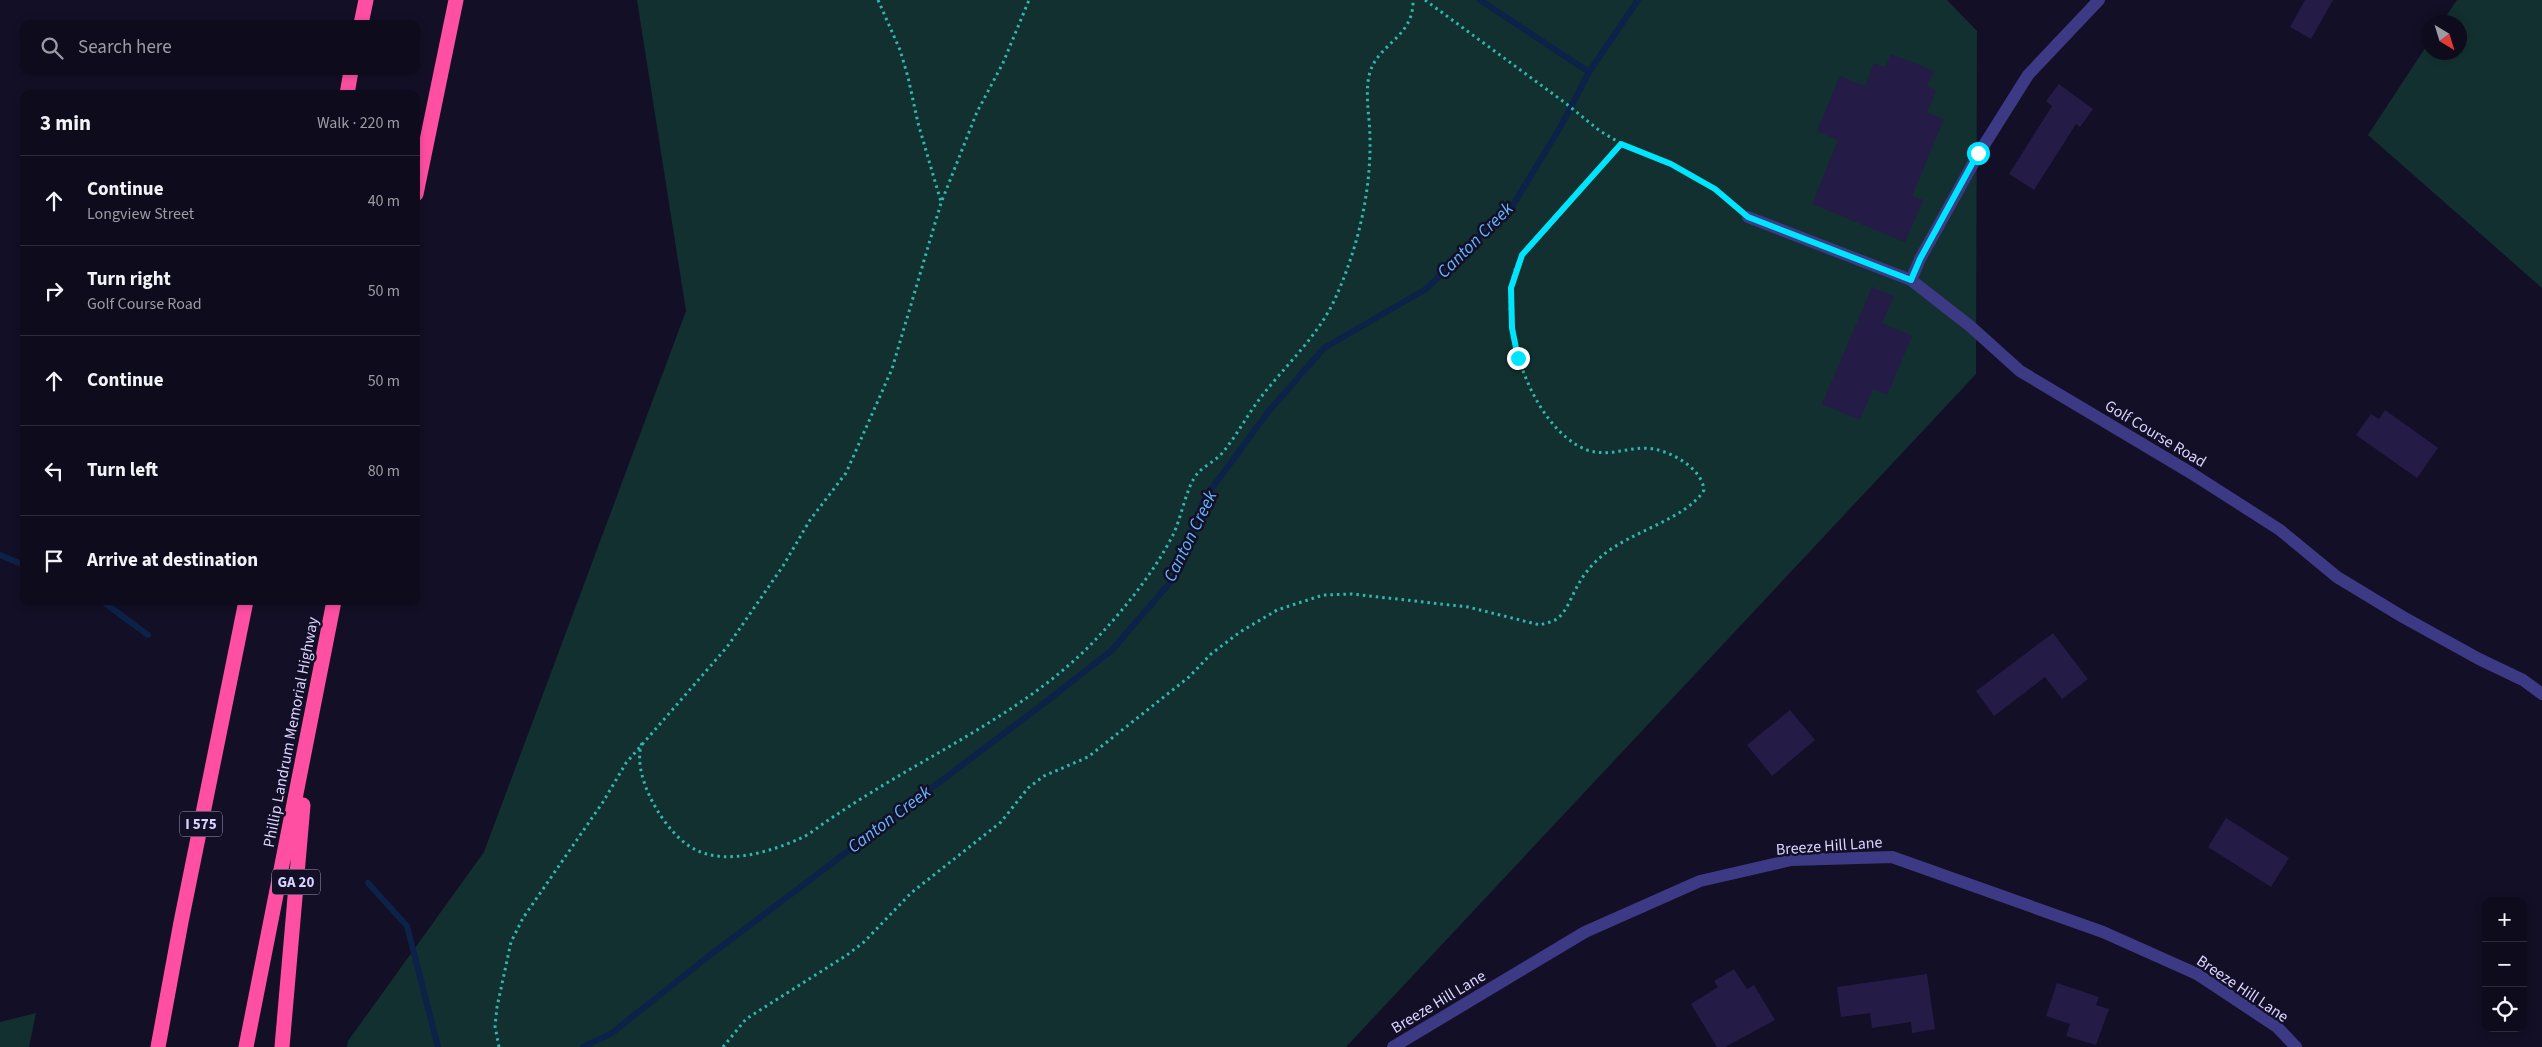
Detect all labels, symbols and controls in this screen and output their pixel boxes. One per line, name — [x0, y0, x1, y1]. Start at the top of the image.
north arrow — [2422, 15, 2467, 60]
search box — [20, 20, 420, 75]
icon: search — [38, 34, 66, 62]
text: Search here — [78, 34, 172, 61]
text: 3 min — [40, 108, 91, 138]
text: Walk · 220 m — [317, 112, 400, 134]
route start — [1967, 142, 1990, 165]
text: Continue — [87, 176, 164, 203]
icon: ahead — [40, 187, 68, 215]
text: 40 m — [368, 190, 400, 212]
water label: Canton Creek — [1432, 196, 1519, 284]
text: Longview Street — [87, 203, 194, 225]
text: Turn right — [87, 266, 171, 293]
icon: right — [40, 277, 68, 305]
text: 50 m — [368, 280, 400, 302]
text: Golf Course Road — [87, 293, 202, 315]
route end — [1507, 347, 1530, 370]
icon: ahead — [40, 367, 68, 395]
text: Continue — [87, 367, 164, 394]
text: 50 m — [368, 370, 400, 392]
street label: Golf Course Road — [2101, 395, 2210, 473]
icon: left — [40, 457, 68, 485]
text: Turn left — [87, 457, 158, 484]
text: 80 m — [368, 460, 400, 482]
water label: Canton Creek — [1158, 486, 1223, 586]
icon: arrive — [40, 547, 68, 575]
text: Arrive at destination — [87, 547, 258, 574]
street label: Phillip Landrum Memorial Highway — [258, 615, 324, 849]
water label: Canton Creek — [842, 779, 937, 859]
road number: I 575 — [180, 812, 222, 836]
street label: Breeze Hill Lane — [1775, 831, 1883, 861]
road number: GA 20 — [272, 870, 320, 894]
map controls — [2482, 897, 2527, 1032]
button: + — [2482, 897, 2527, 942]
button: − — [2482, 942, 2527, 987]
street label: Breeze Hill Lane — [2192, 950, 2293, 1028]
street label: Breeze Hill Lane — [1387, 965, 1490, 1039]
button: locate — [2482, 987, 2527, 1032]

